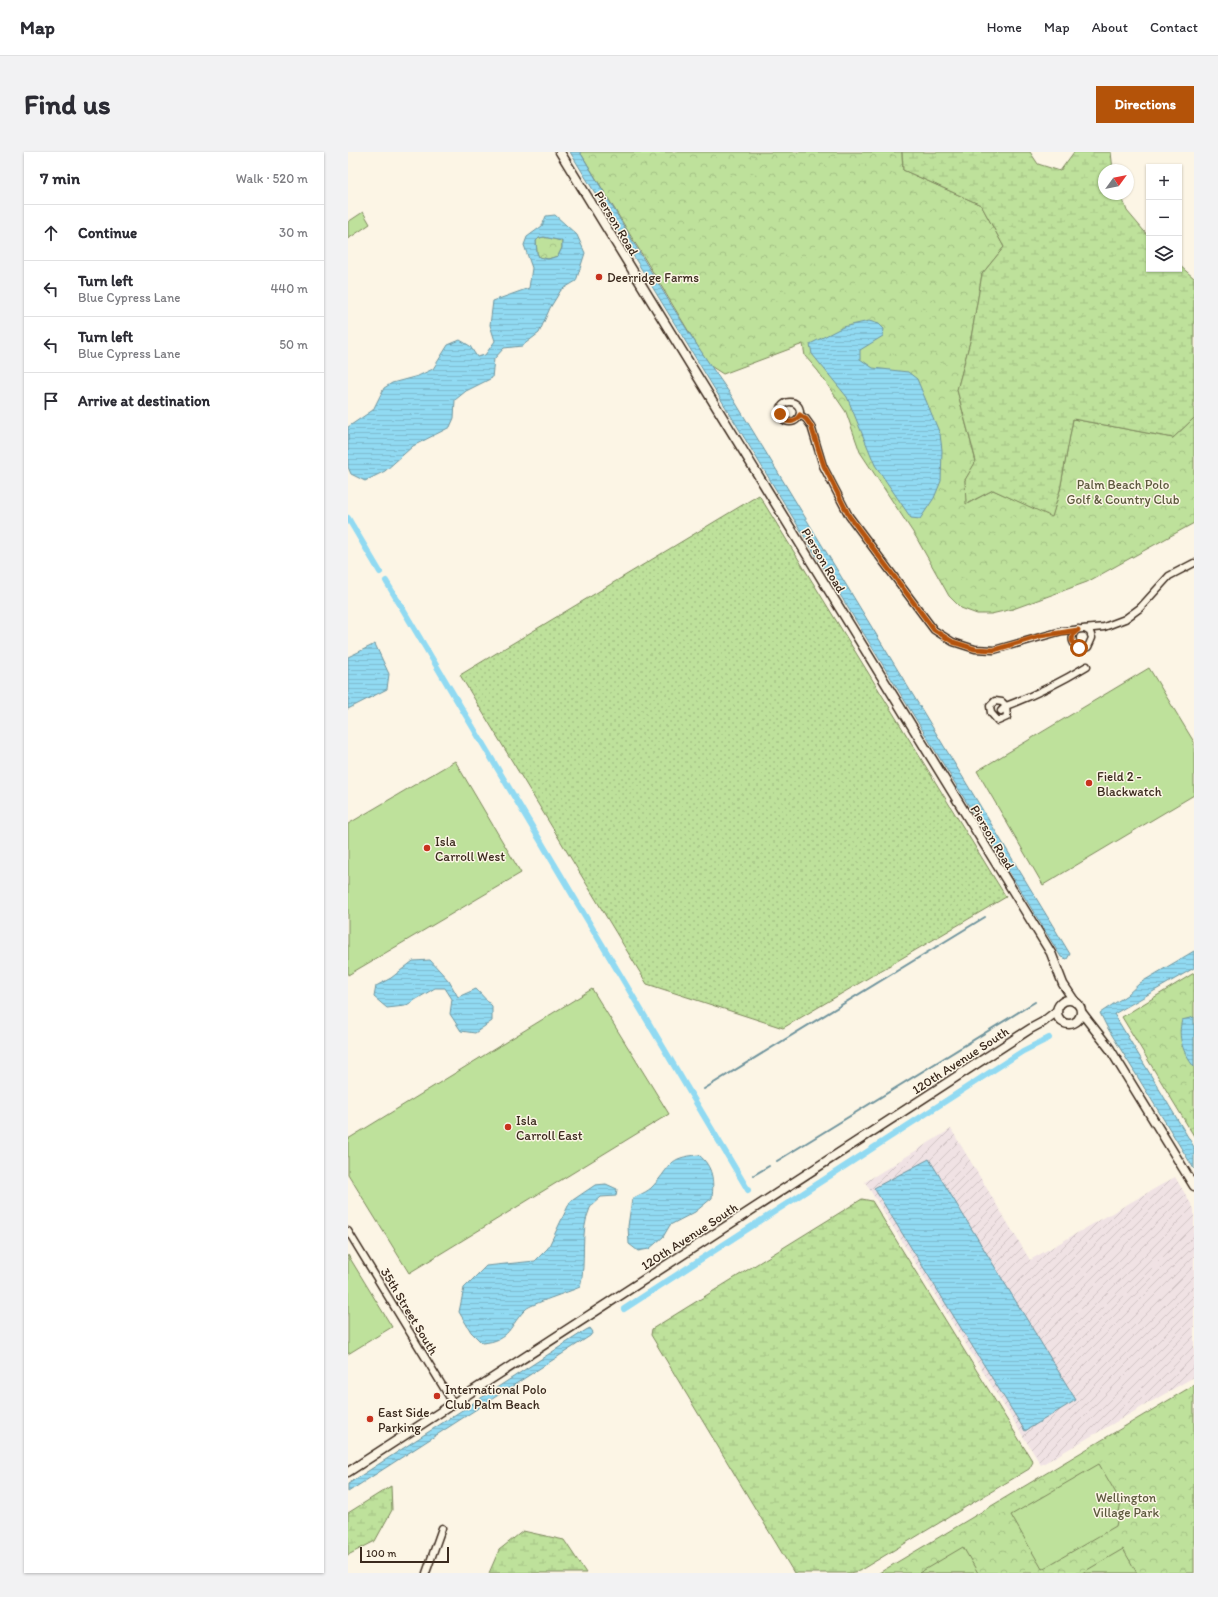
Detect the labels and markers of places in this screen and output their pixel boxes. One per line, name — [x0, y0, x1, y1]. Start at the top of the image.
place label: Deerridge Farms — [607, 270, 699, 285]
marker: Deerridge Farms — [594, 272, 604, 282]
place label: Field 2 - Blackwatch — [1097, 769, 1162, 799]
marker: Field 2 - Blackwatch — [1084, 778, 1094, 788]
place label: Isla Carroll West — [435, 834, 505, 864]
marker: Isla Carroll West — [422, 843, 432, 853]
place label: Isla Carroll East — [516, 1113, 583, 1143]
marker: Isla Carroll East — [503, 1122, 513, 1132]
place label: International Polo Club Palm Beach — [445, 1382, 547, 1412]
marker: International Polo Club Palm Beach — [432, 1391, 442, 1401]
place label: East Side Parking — [378, 1405, 430, 1435]
marker: East Side Parking — [365, 1414, 375, 1424]

